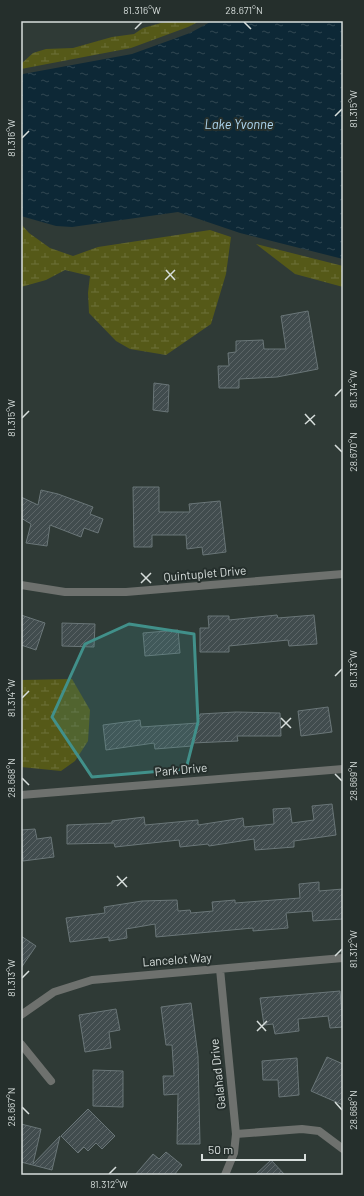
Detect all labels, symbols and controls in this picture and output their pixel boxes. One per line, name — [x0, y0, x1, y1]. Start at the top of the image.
text: 81.316°W — [123, 4, 161, 16]
text: 28.671°N — [225, 4, 263, 16]
text: 81.315°W — [347, 90, 359, 128]
water label: Lake Yvonne — [205, 116, 274, 132]
text: 81.316°W — [5, 119, 17, 157]
text: 81.314°W — [347, 370, 359, 408]
text: 81.315°W — [5, 399, 17, 437]
text: 28.670°N — [347, 432, 359, 472]
street label: Quintuplet Drive — [163, 562, 247, 584]
text: 81.313°W — [347, 650, 359, 688]
text: 81.314°W — [5, 679, 17, 717]
text: 28.668°N — [5, 758, 17, 798]
street label: Park Drive — [154, 760, 208, 778]
text: 28.669°N — [347, 761, 359, 801]
text: 81.312°W — [347, 930, 359, 968]
street label: Lancelot Way — [142, 950, 213, 968]
text: 81.313°W — [5, 959, 17, 997]
street label: Galahad Drive — [206, 1038, 228, 1110]
text: 28.667°N — [5, 1088, 17, 1126]
text: 28.668°N — [347, 1090, 359, 1130]
scale bar — [202, 1136, 305, 1162]
text: 50 m — [208, 1142, 233, 1156]
text: 81.312°W — [90, 1178, 128, 1190]

